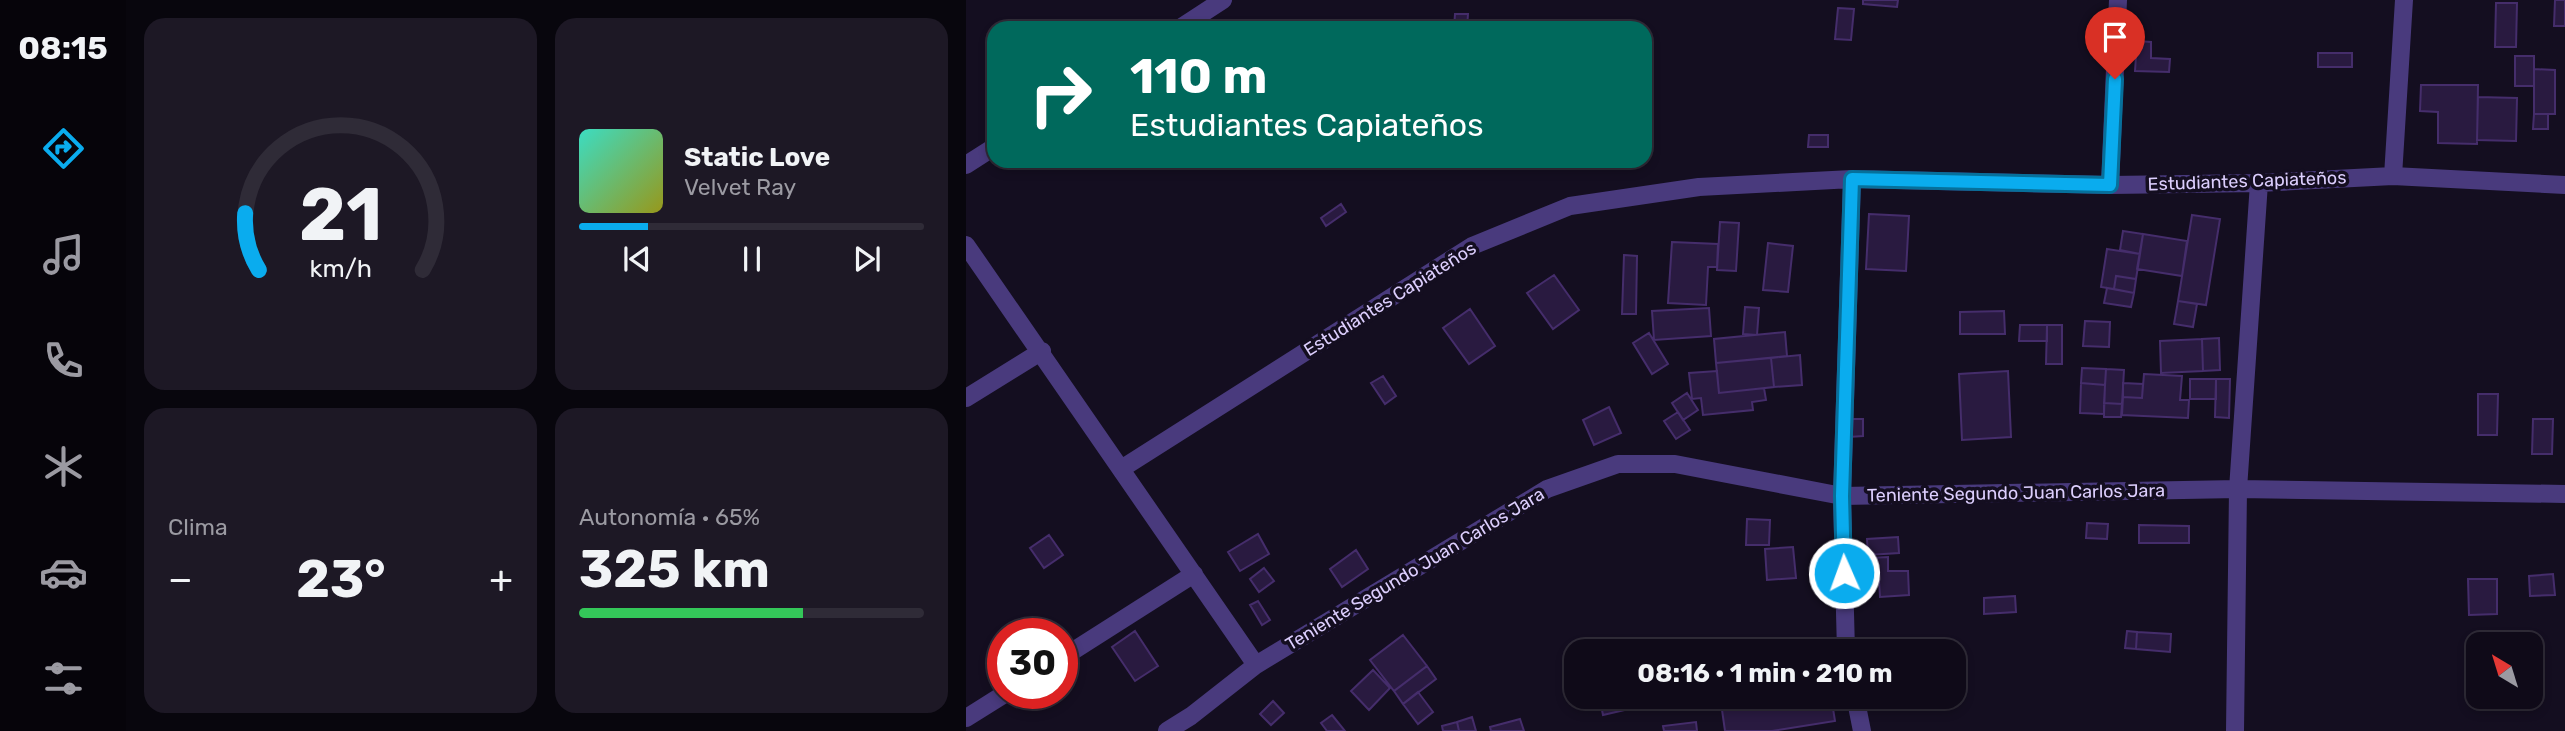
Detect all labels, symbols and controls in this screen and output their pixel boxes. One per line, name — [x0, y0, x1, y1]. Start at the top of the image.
pin — [2085, 7, 2145, 79]
icon: arrive — [2096, 18, 2134, 56]
text: 08:15 — [18, 29, 108, 67]
text: 110 m — [1130, 47, 1267, 105]
icon: right — [1015, 49, 1106, 140]
text: Estudiantes Capiateños — [1130, 106, 1483, 144]
icon: directions — [39, 124, 88, 173]
text: Static Love — [684, 142, 830, 173]
street label: Estudiantes Capiateños — [2147, 167, 2347, 195]
text: 21 — [299, 172, 382, 258]
text: Velvet Ray — [684, 173, 796, 201]
icon: music — [39, 230, 88, 279]
street label: Estudiantes Capiateños — [1300, 237, 1480, 361]
icon: previous — [618, 240, 656, 278]
icon: pause — [733, 240, 771, 278]
icon: next — [848, 240, 886, 278]
text: km/h — [309, 254, 372, 283]
icon: phone — [39, 336, 88, 385]
icon: climate — [39, 442, 88, 491]
street label: Teniente Segundo Juan Carlos Jara — [1867, 479, 2165, 507]
street label: Teniente Segundo Juan Carlos Jara — [1282, 483, 1548, 655]
text: Autonomía · 65% — [579, 503, 760, 531]
text: Clima — [168, 513, 228, 541]
position arrow — [1807, 536, 1881, 610]
text: 325 km — [579, 538, 770, 600]
icon: car — [39, 548, 88, 597]
text: 23° — [296, 548, 386, 610]
text: − — [168, 556, 193, 602]
text: + — [489, 556, 513, 602]
speed limit sign: 30 — [987, 618, 1078, 709]
north arrow — [2466, 632, 2543, 709]
map controls — [2466, 632, 2543, 709]
icon: filters — [39, 654, 88, 703]
text: 08:16 · 1 min · 210 m — [1637, 658, 1893, 689]

